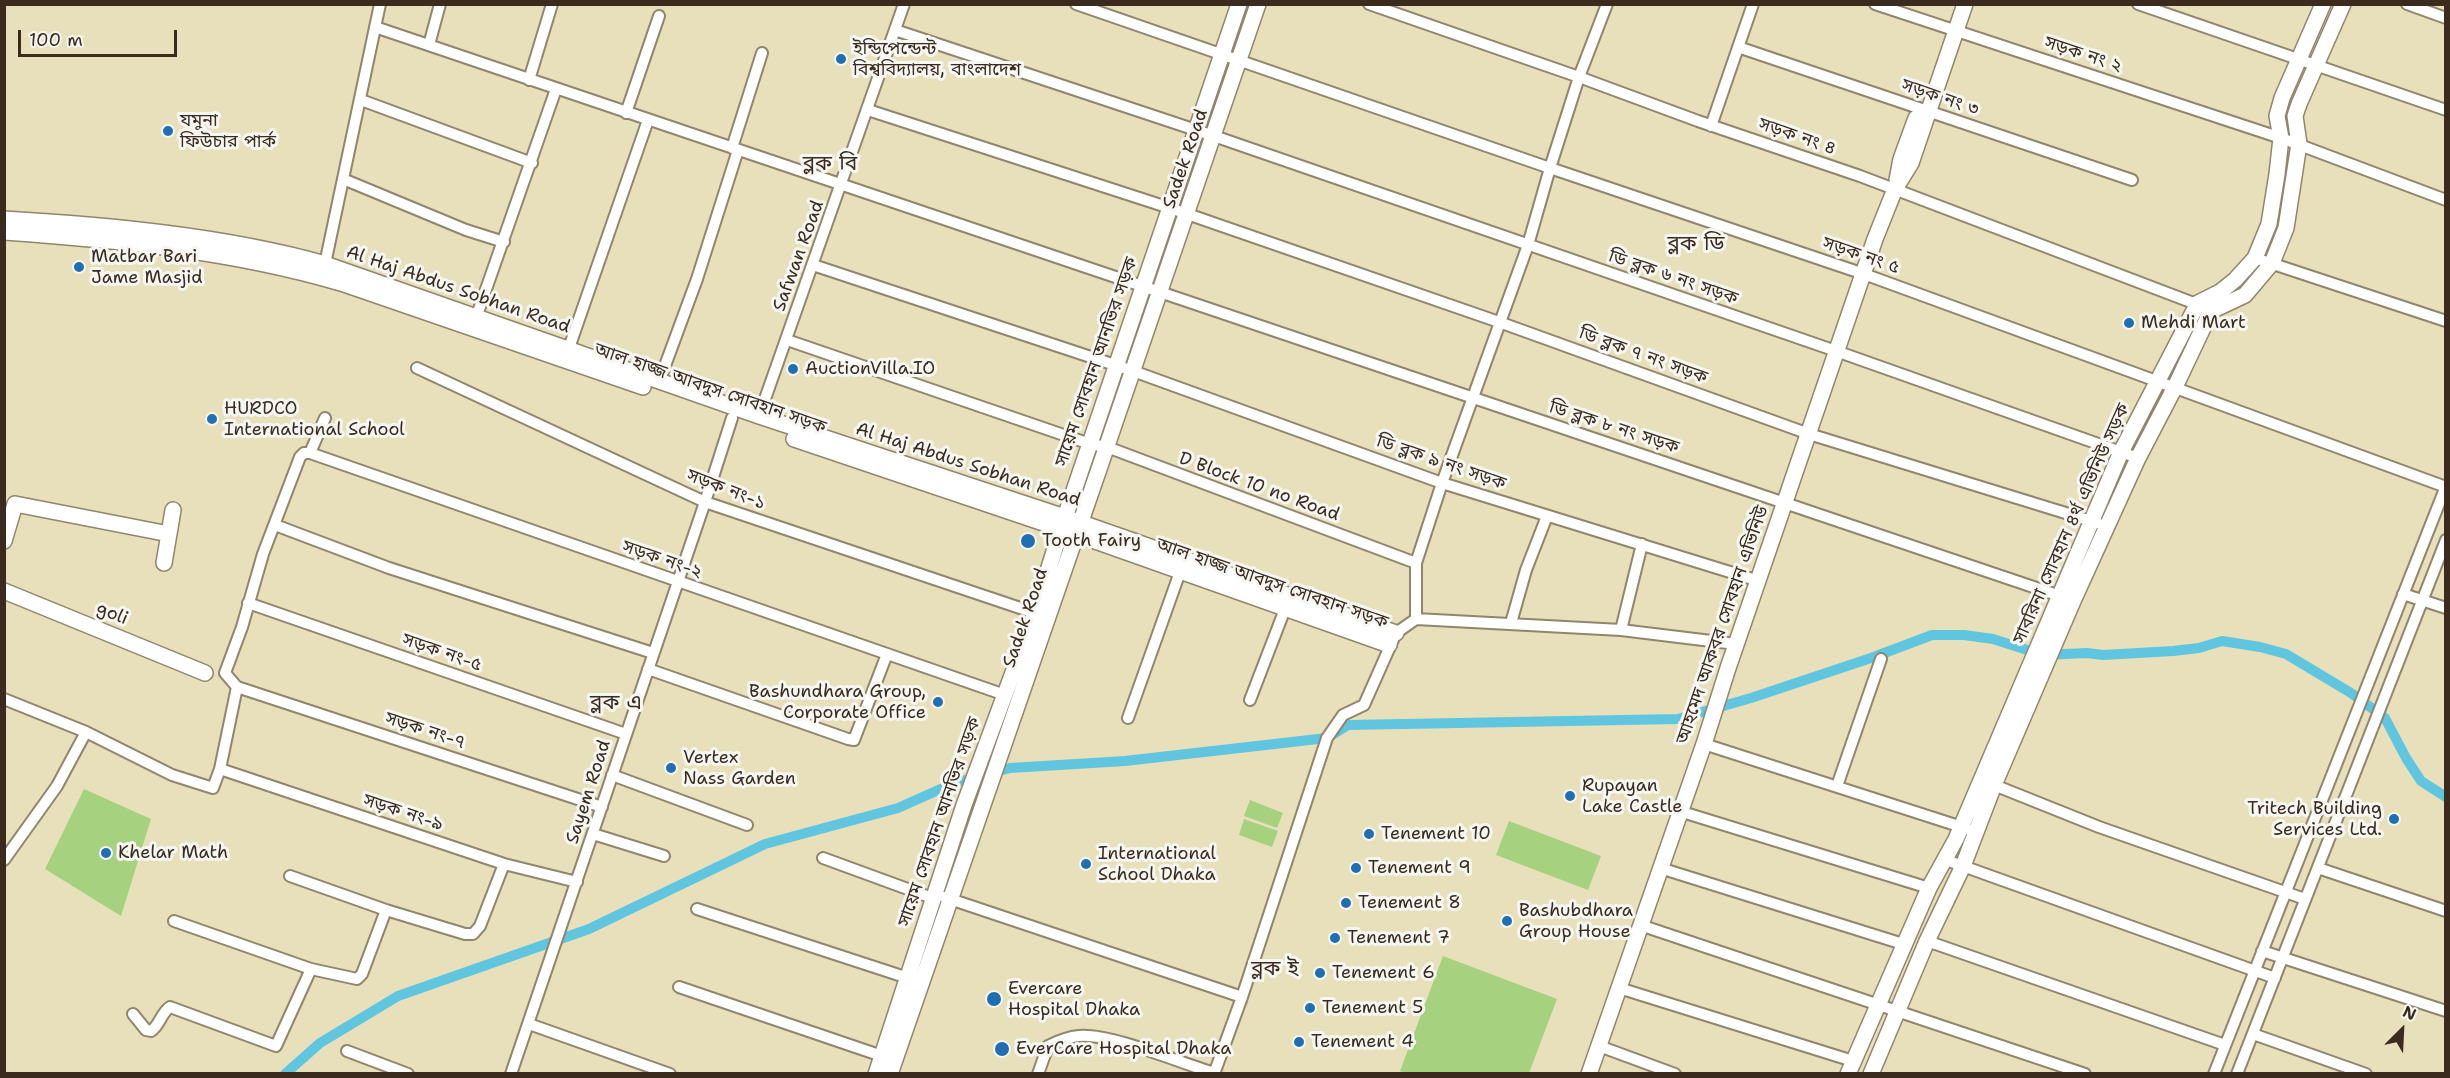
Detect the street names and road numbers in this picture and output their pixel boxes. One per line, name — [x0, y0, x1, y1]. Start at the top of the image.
street label: সড়ক নং ২ — [2042, 32, 2124, 78]
street label: সড়ক নং ৩ — [1899, 75, 1981, 121]
street label: Sadek Road — [1159, 106, 1213, 212]
street label: সড়ক নং ৪ — [1756, 114, 1838, 160]
street label: Safwan Road — [769, 198, 829, 314]
street label: সড়ক নং ৫ — [1820, 233, 1902, 279]
street label: Al Haj Abdus Sobhan Road — [343, 241, 573, 339]
street label: ডি ব্লক ৬ নং সড়ক — [1606, 246, 1740, 310]
street label: সায়েম সোবহান আনভির সড়ক — [1051, 254, 1143, 470]
street label: ডি ব্লক ৭ নং সড়ক — [1576, 323, 1710, 389]
street label: আল হাজ্জ আবদুস সোবহান সড়ক — [591, 339, 829, 439]
street label: ডি ব্লক ৮ নং সড়ক — [1546, 397, 1682, 459]
street label: সাবরিনা সোবহান ৪র্থ এভিনিউ সড়ক — [2009, 401, 2135, 647]
street label: Al Haj Abdus Sobhan Road — [853, 418, 1083, 512]
street label: ডি ব্লক ৯ নং সড়ক — [1374, 431, 1508, 495]
street label: D Block 10 no Road — [1176, 448, 1342, 526]
street label: সড়ক নং-১ — [683, 465, 769, 515]
street label: আহমেদ আকবর সোবহান এভিনিউ — [1672, 503, 1774, 747]
street label: আল হাজ্জ আবদুস সোবহান সড়ক — [1153, 534, 1391, 634]
street label: সড়ক নং-২ — [619, 536, 705, 584]
street label: Sadek Road — [999, 565, 1053, 671]
street label: goli — [93, 598, 131, 630]
street label: সড়ক নং-৫ — [399, 629, 485, 677]
street label: সড়ক নং-৭ — [382, 708, 468, 754]
street label: সায়েম সোবহান আনভির সড়ক — [894, 714, 986, 930]
street label: Sayem Road — [562, 737, 616, 847]
street label: সড়ক নং-৯ — [360, 790, 446, 836]

